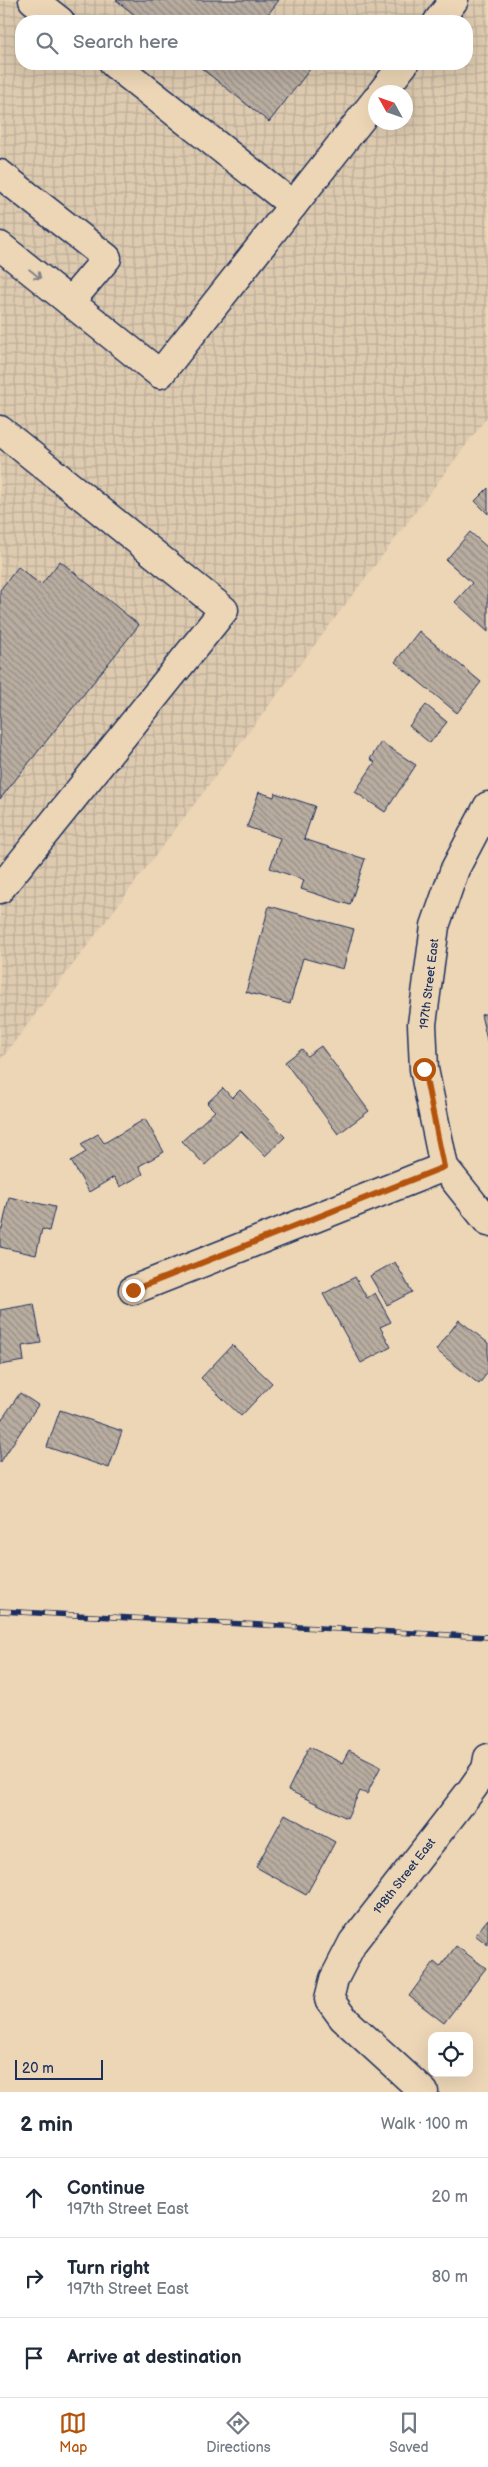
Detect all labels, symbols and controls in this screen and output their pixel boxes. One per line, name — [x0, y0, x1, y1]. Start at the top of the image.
search box — [15, 15, 473, 70]
icon: search — [33, 29, 61, 57]
text: Search here — [73, 31, 178, 54]
north arrow — [368, 85, 413, 130]
one-way arrow — [28, 268, 41, 279]
street label: 197th Street East — [416, 938, 443, 1030]
route start — [413, 1058, 436, 1081]
route end — [122, 1279, 145, 1302]
street label: 198th Street East — [370, 1835, 439, 1918]
map controls — [428, 2032, 473, 2077]
button: locate — [428, 2032, 473, 2077]
scale bar — [15, 2057, 102, 2080]
text: 20 m — [22, 2060, 54, 2077]
text: 2 min — [20, 2112, 73, 2137]
text: Walk · 100 m — [381, 2115, 468, 2134]
text: Continue — [67, 2177, 145, 2200]
icon: ahead — [20, 2184, 48, 2212]
text: 20 m — [432, 2188, 468, 2207]
text: 197th Street East — [67, 2200, 189, 2219]
text: Turn right — [67, 2257, 150, 2280]
icon: right — [20, 2264, 48, 2292]
text: 80 m — [432, 2268, 468, 2287]
text: 197th Street East — [67, 2280, 189, 2299]
icon: arrive — [20, 2344, 48, 2372]
text: Arrive at destination — [67, 2346, 242, 2369]
tab: Map — [59, 2409, 88, 2456]
tab: Directions — [206, 2409, 271, 2456]
tab: Saved — [389, 2409, 429, 2456]

